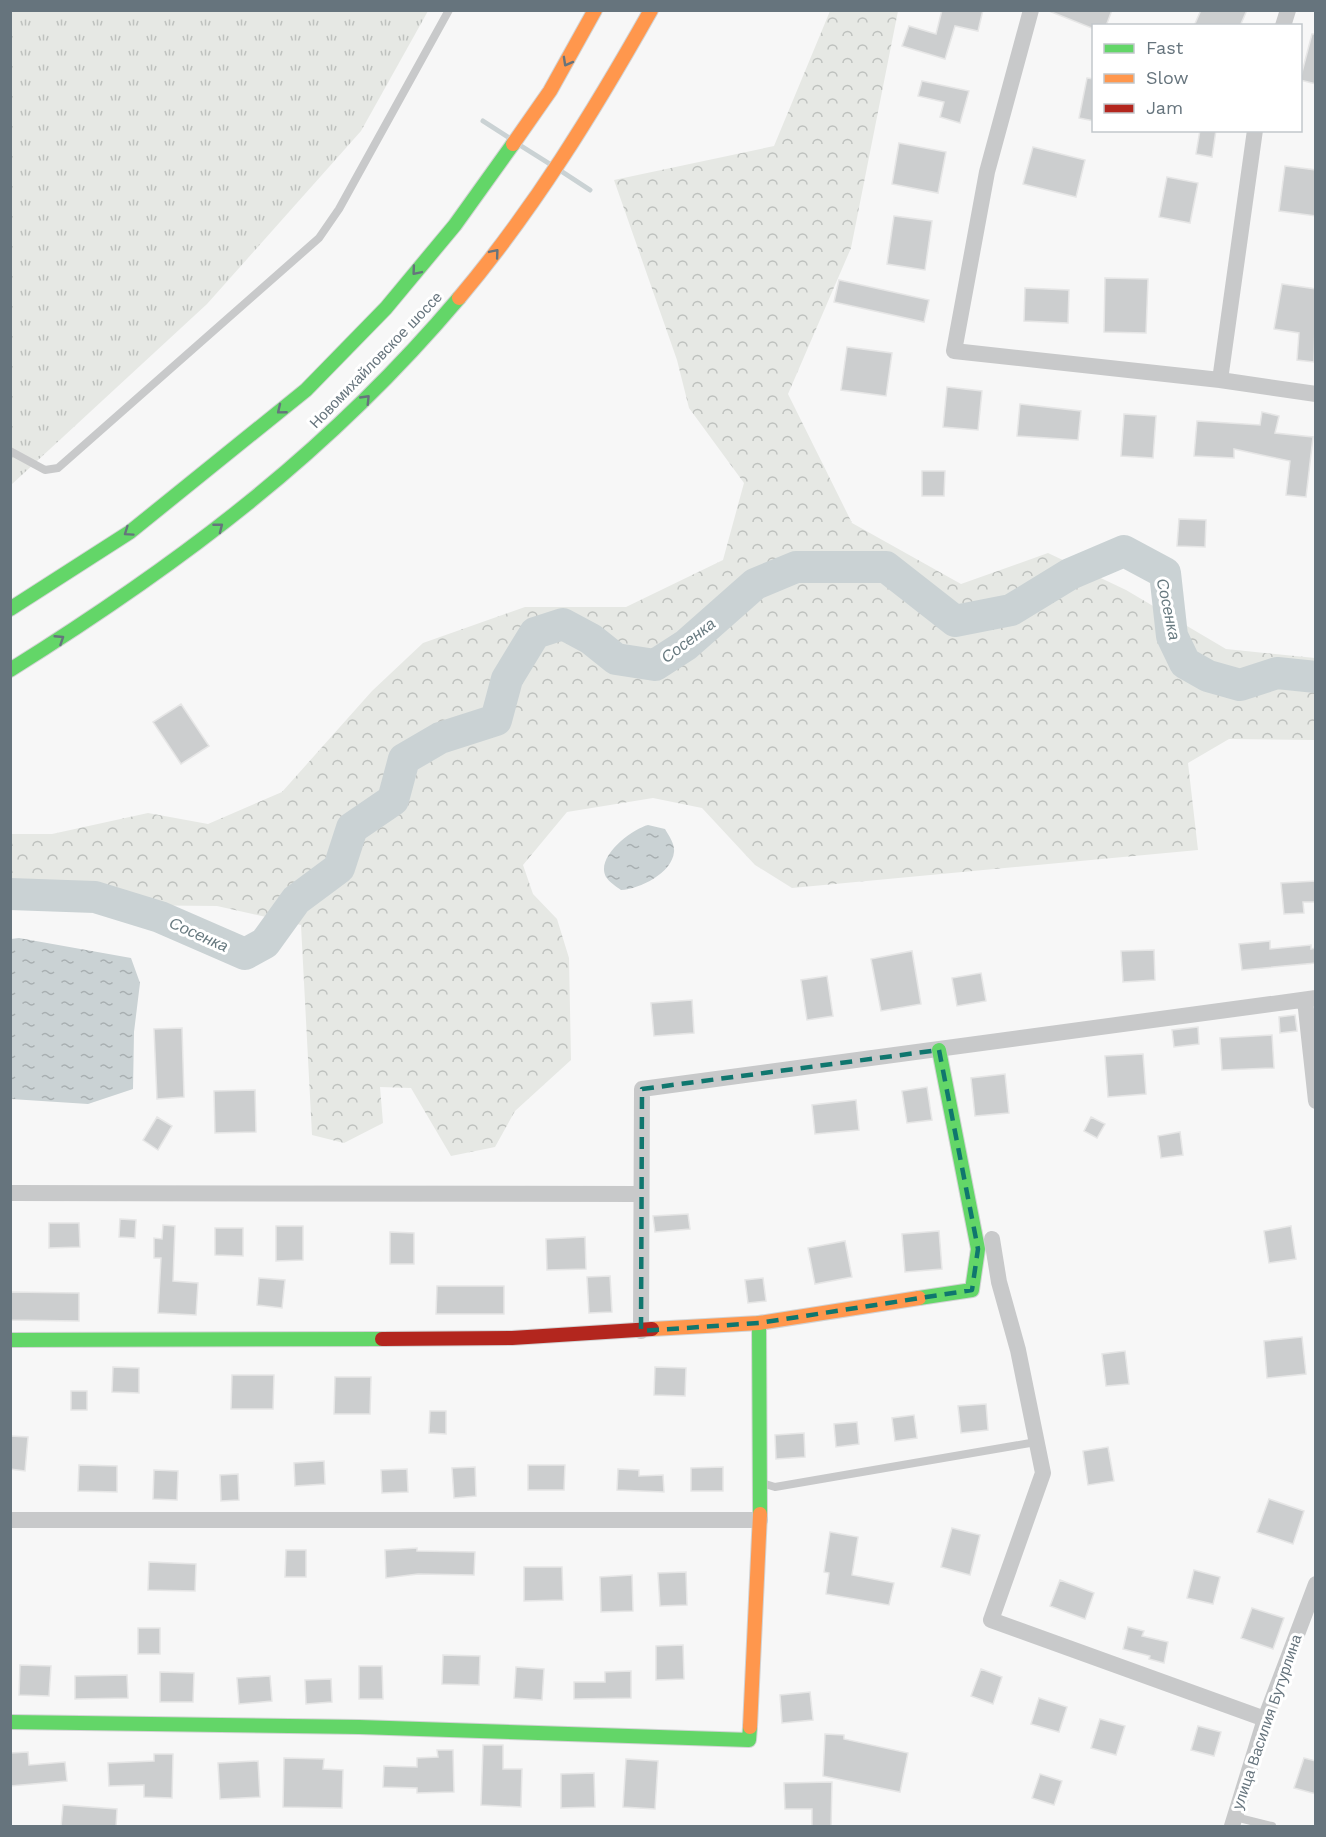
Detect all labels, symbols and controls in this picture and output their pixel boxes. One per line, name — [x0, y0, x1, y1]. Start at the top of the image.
legend — [1092, 24, 1302, 132]
text: Fast — [1146, 37, 1184, 58]
one-way arrow — [562, 56, 574, 66]
text: Slow — [1146, 67, 1189, 88]
text: Jam — [1146, 97, 1183, 118]
one-way arrow — [488, 249, 499, 260]
one-way arrow — [413, 264, 424, 275]
street label: Новомихайловское шоссе — [306, 288, 446, 432]
one-way arrow — [358, 395, 369, 406]
one-way arrow — [276, 403, 287, 414]
one-way arrow — [213, 524, 224, 535]
one-way arrow — [124, 525, 135, 536]
water label: Сосенка — [1153, 577, 1184, 642]
water label: Сосенка — [658, 614, 719, 667]
one-way arrow — [54, 635, 64, 647]
water label: Сосенка — [166, 913, 231, 956]
street label: улица Василия Бутурлина — [1229, 1632, 1306, 1812]

